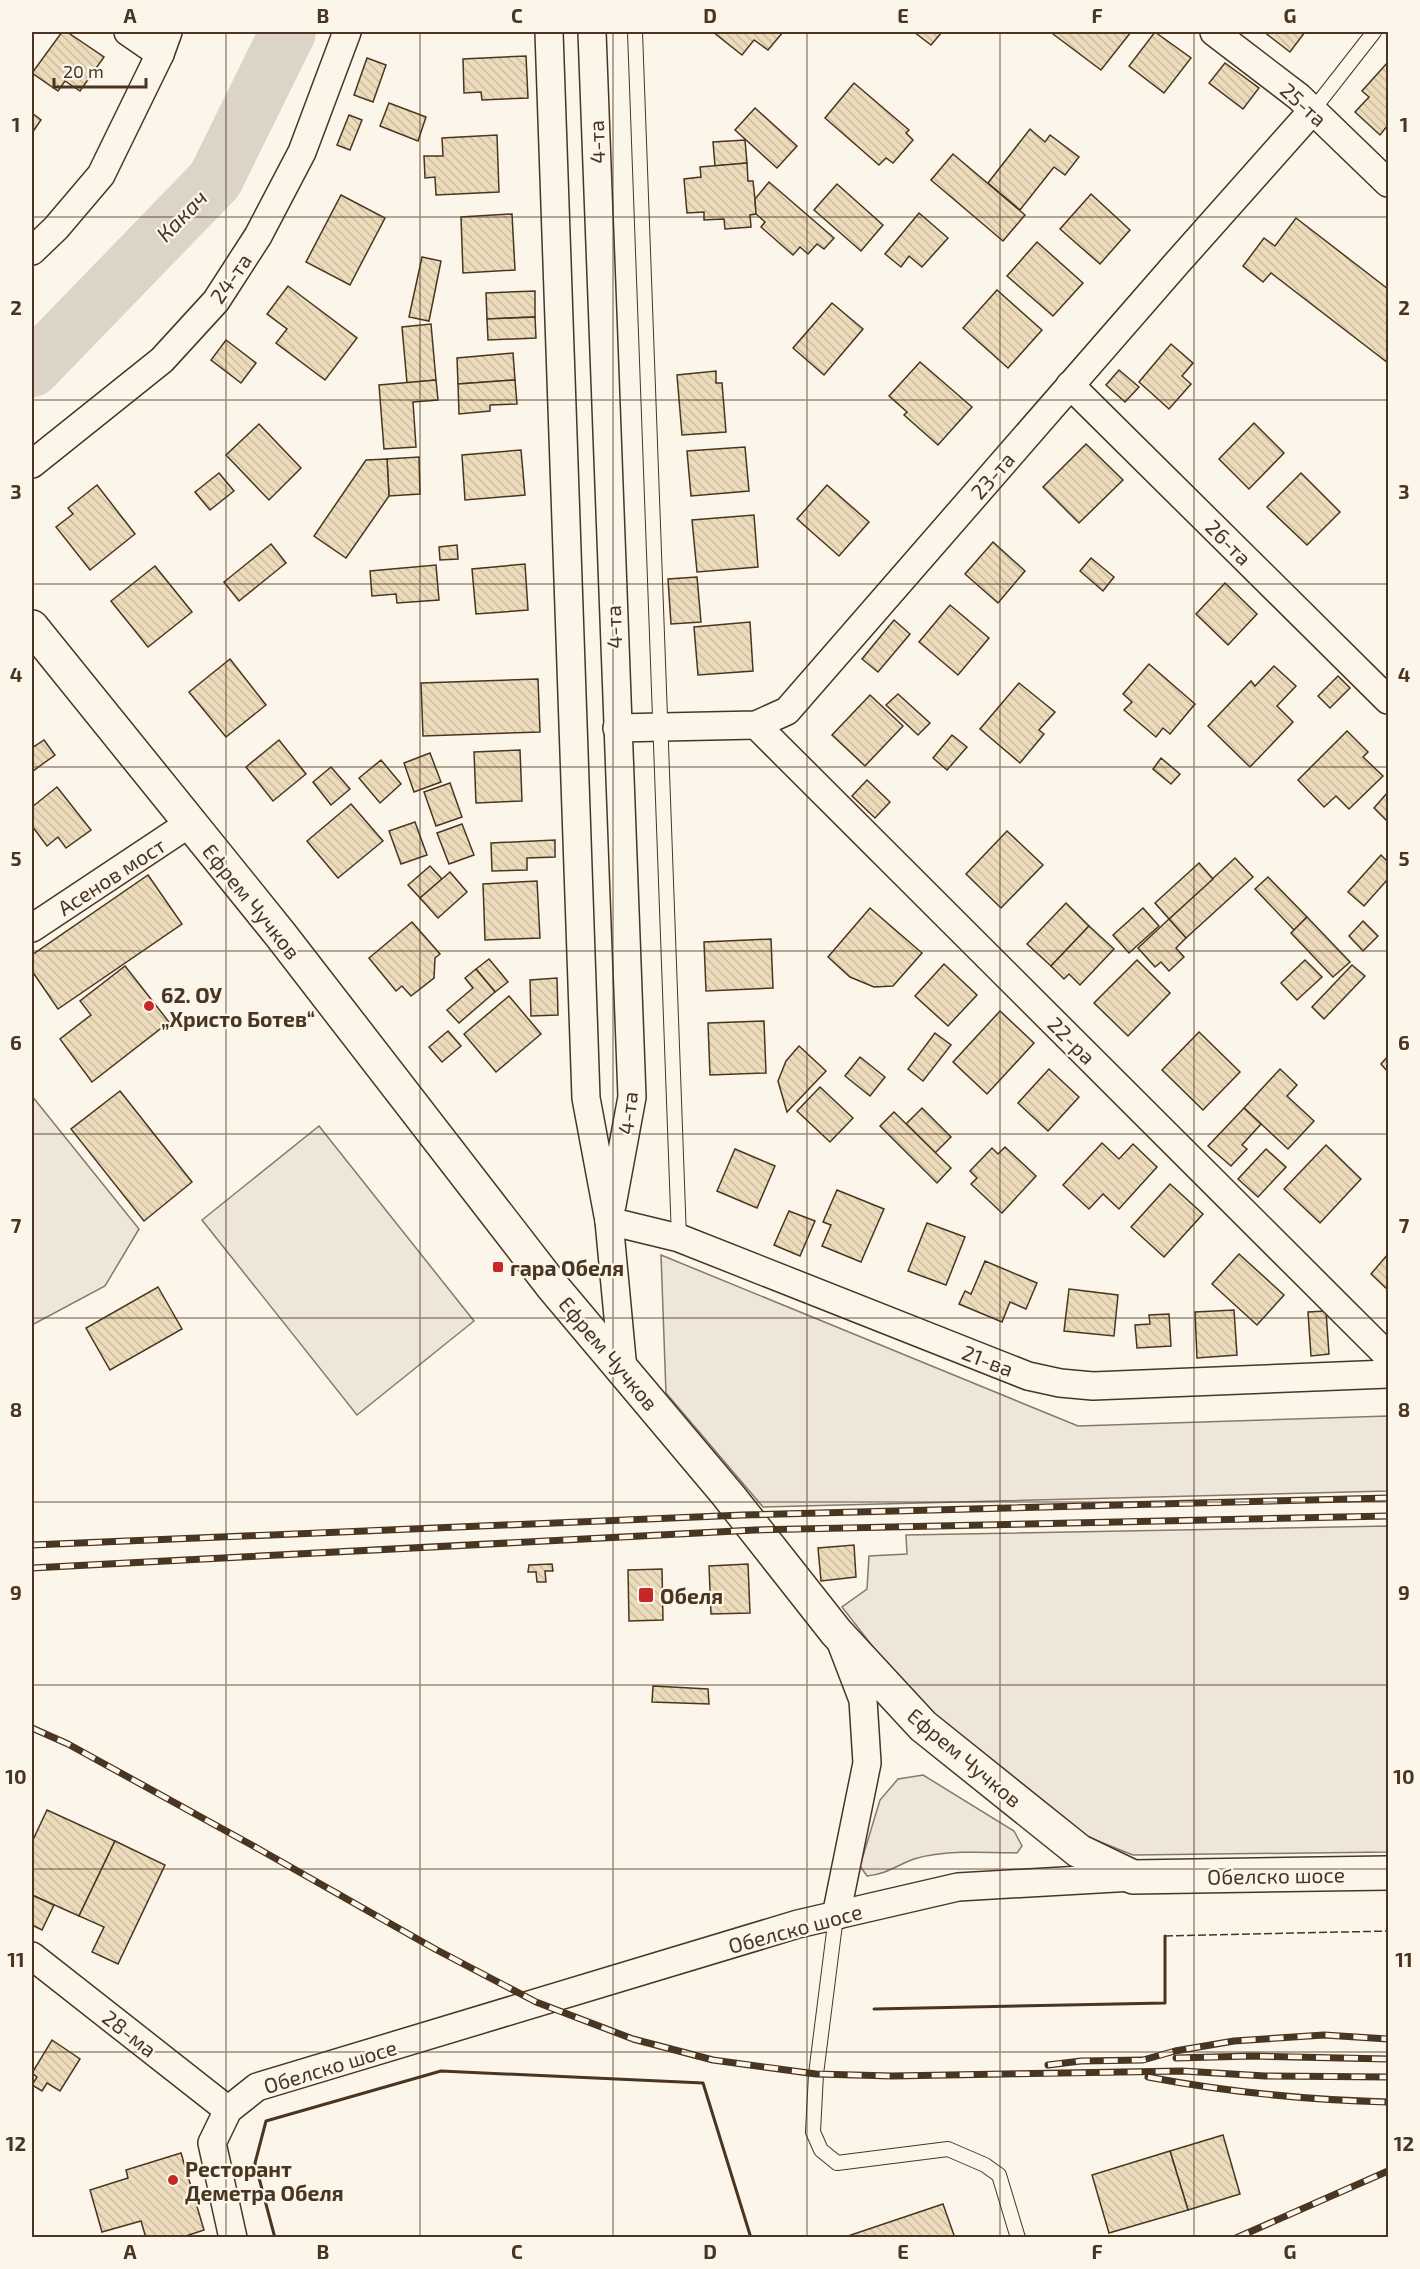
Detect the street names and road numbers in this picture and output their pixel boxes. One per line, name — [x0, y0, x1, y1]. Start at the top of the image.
street label: 25-та — [1276, 77, 1332, 131]
street label: 4-та — [583, 120, 609, 164]
street label: 24-та — [204, 248, 256, 308]
street label: 23-та — [965, 446, 1019, 504]
street label: 26-та — [1201, 514, 1257, 570]
street label: 4-та — [600, 605, 626, 649]
street label: Асенов мост — [52, 832, 170, 920]
street label: Ефрем Чучков — [197, 838, 306, 964]
street label: 22-ра — [1043, 1011, 1101, 1069]
street label: 4-та — [612, 1090, 642, 1136]
street label: Ефрем Чучков — [553, 1291, 664, 1416]
street label: 21-ва — [959, 1339, 1017, 1381]
street label: Ефрем Чучков — [902, 1702, 1027, 1813]
street label: Обелско шосе — [1207, 1861, 1345, 1889]
street label: Обелско шосе — [725, 1898, 865, 1958]
street label: 28-ма — [98, 2004, 162, 2062]
street label: Обелско шосе — [260, 2034, 400, 2098]

